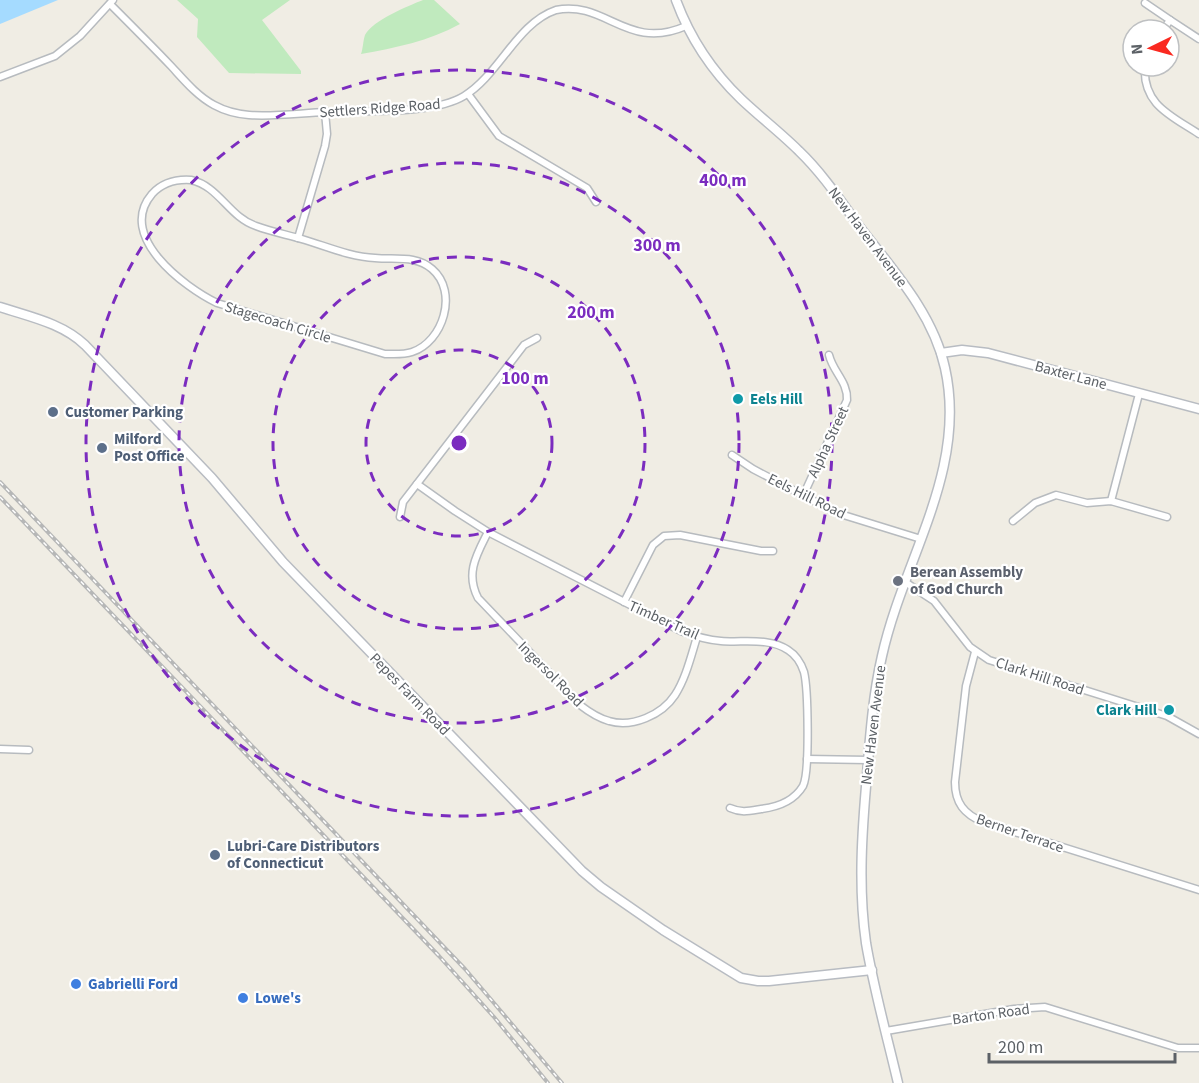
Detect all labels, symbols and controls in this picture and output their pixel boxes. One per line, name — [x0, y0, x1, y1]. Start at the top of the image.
north arrow — [1121, 18, 1181, 78]
text: N — [1126, 43, 1148, 55]
street label: Settlers Ridge Road — [319, 94, 441, 123]
text: 400 m — [699, 168, 747, 193]
street label: New Haven Avenue — [823, 183, 912, 292]
text: 300 m — [633, 233, 681, 258]
street label: Stagecoach Circle — [222, 296, 334, 349]
text: 200 m — [567, 300, 615, 325]
street label: Baxter Lane — [1033, 356, 1109, 395]
text: 100 m — [501, 366, 549, 391]
place label: Eels Hill — [750, 389, 803, 410]
marker: Eels Hill — [731, 392, 745, 406]
place label: Customer Parking — [65, 402, 183, 423]
street label: Alpha Street — [803, 403, 854, 481]
marker: Customer Parking — [46, 405, 60, 419]
place label: Milford Post Office — [114, 429, 185, 467]
centre of rings — [449, 433, 469, 453]
marker: Milford Post Office — [95, 441, 109, 455]
street label: Eels Hill Road — [764, 468, 849, 524]
place label: Berean Assembly of God Church — [910, 562, 1023, 600]
marker: Berean Assembly of God Church — [891, 574, 905, 588]
street label: Timber Trail — [625, 596, 703, 645]
street label: Ingersol Road — [513, 637, 588, 712]
street label: Pepes Farm Road — [365, 648, 455, 740]
street label: Clark Hill Road — [993, 652, 1087, 701]
street label: New Haven Avenue — [856, 664, 891, 786]
place label: Clark Hill — [1096, 700, 1158, 721]
marker: Clark Hill — [1162, 703, 1176, 717]
street label: Berner Terrace — [973, 809, 1066, 858]
place label: Lubri-Care Distributors of Connecticut — [227, 836, 380, 874]
marker: Lubri-Care Distributors of Connecticut — [208, 848, 222, 862]
place label: Gabrielli Ford — [88, 974, 178, 995]
marker: Gabrielli Ford — [69, 977, 83, 991]
place label: Lowe's — [255, 988, 301, 1009]
marker: Lowe's — [236, 991, 250, 1005]
street label: Barton Road — [951, 999, 1031, 1030]
scale bar — [989, 1026, 1175, 1064]
text: 200 m — [998, 1035, 1043, 1060]

